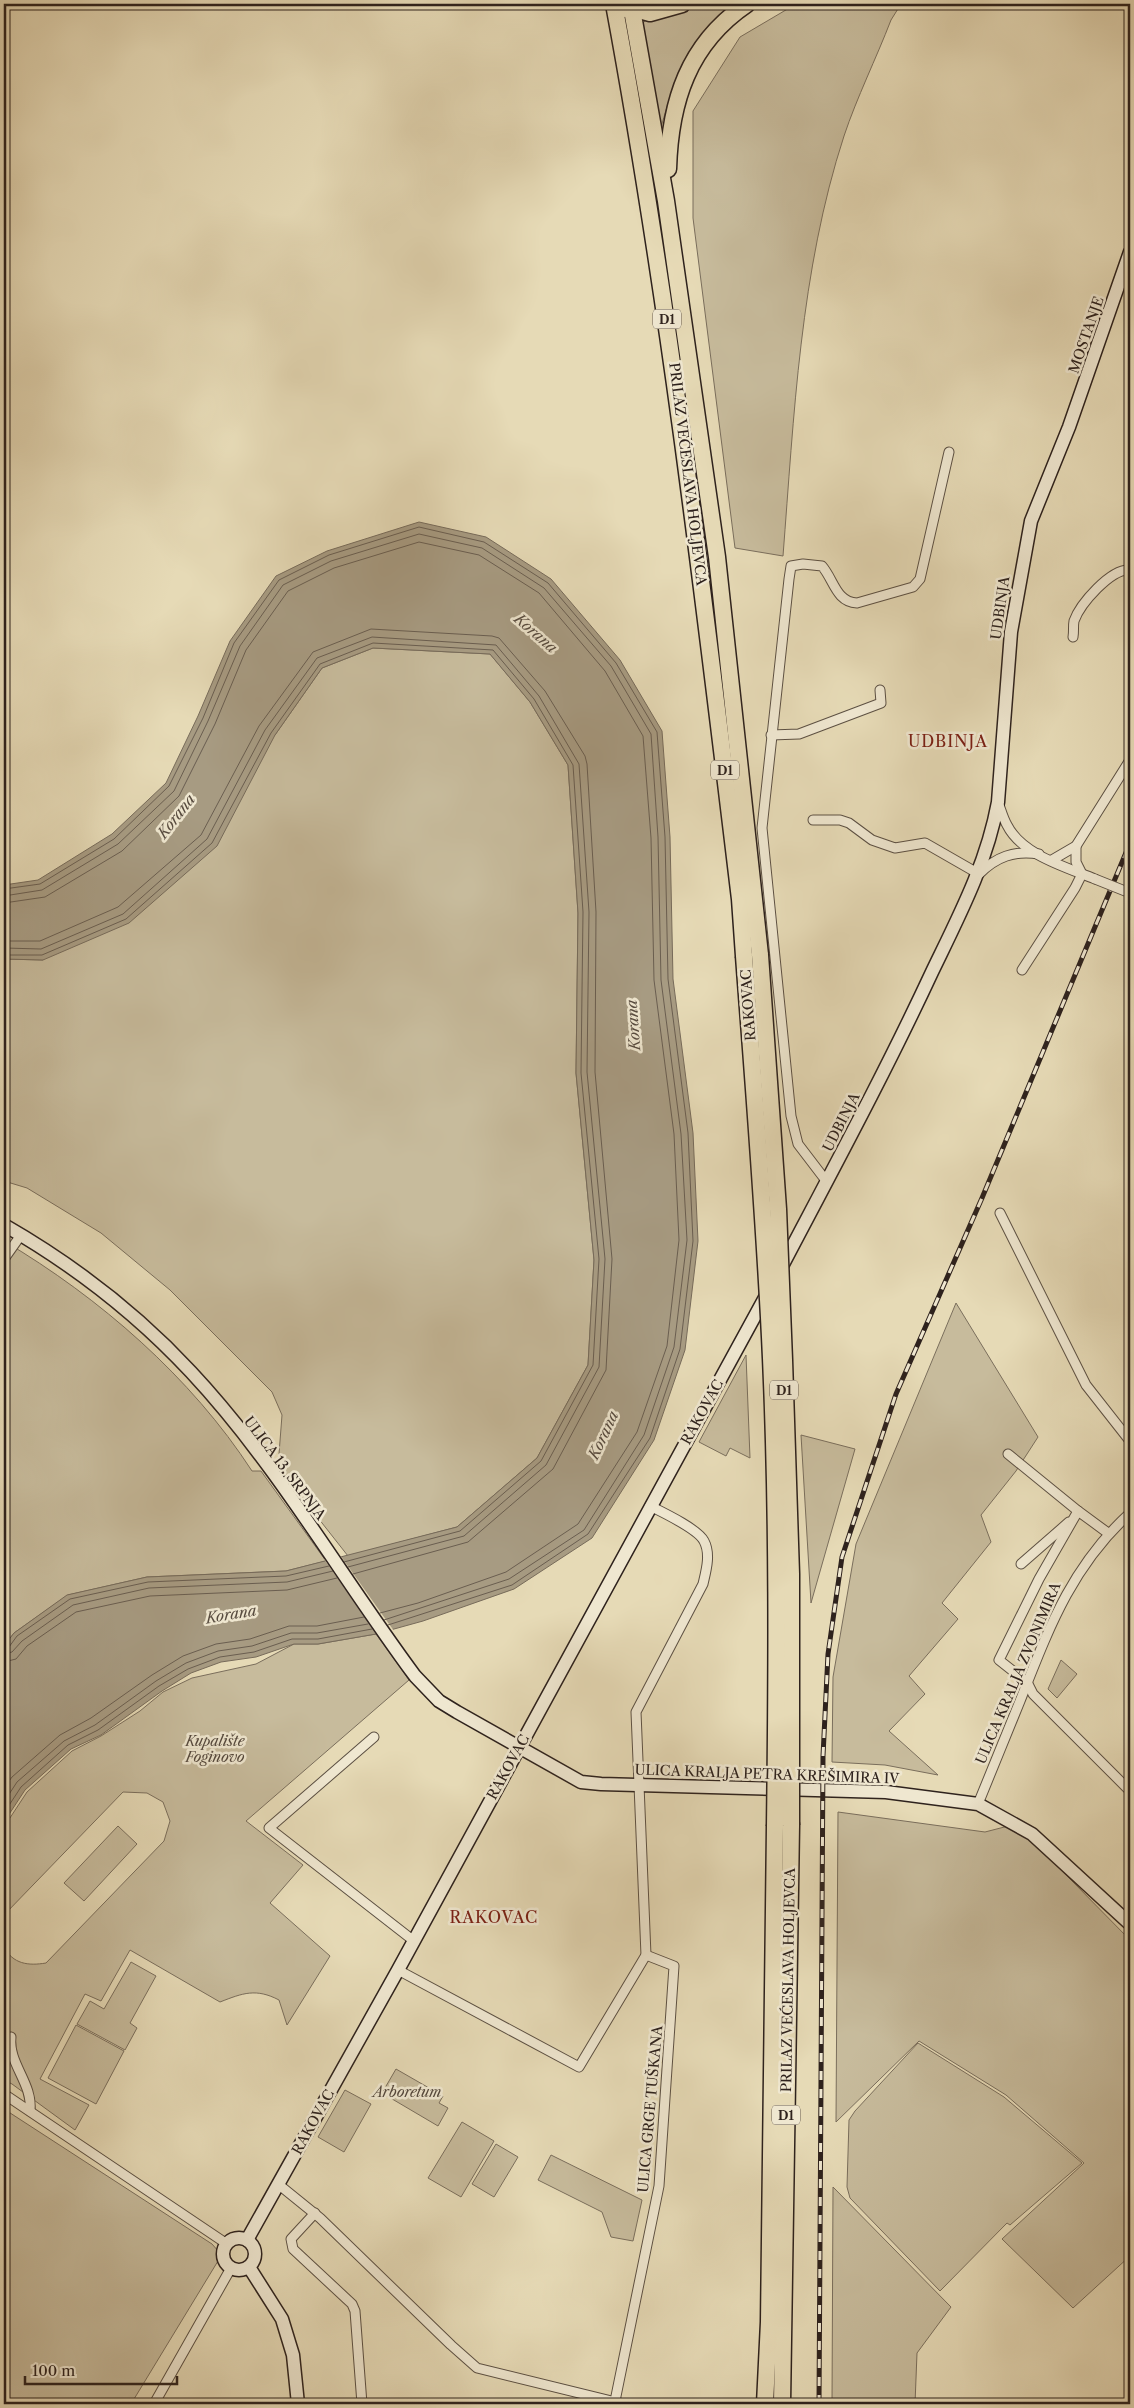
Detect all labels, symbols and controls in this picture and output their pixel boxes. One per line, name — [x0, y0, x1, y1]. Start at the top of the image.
street label: MOSTANJE — [1064, 294, 1108, 376]
road number: D1 — [653, 310, 681, 328]
street label: PRILAZ VEĆESLAVA HOLJEVCA — [665, 361, 712, 587]
street label: UDBINJA — [987, 574, 1013, 641]
water label: Korana — [510, 608, 561, 657]
district label: UDBINJA — [908, 731, 988, 751]
road number: D1 — [711, 760, 739, 780]
water label: Korana — [152, 790, 199, 843]
street label: RAKOVAC — [737, 969, 759, 1041]
water label: Korana — [622, 999, 644, 1052]
street label: UDBINJA — [818, 1089, 864, 1155]
street label: RAKOVAC — [677, 1376, 727, 1448]
road number: D1 — [770, 1380, 798, 1400]
water label: Korana — [583, 1408, 622, 1463]
street label: ULICA 13. SRPNJA — [240, 1413, 330, 1524]
street label: ULICA KRALJA ZVONIMIRA — [971, 1579, 1065, 1767]
water label: Korana — [203, 1601, 258, 1628]
street label: RAKOVAC — [483, 1731, 533, 1803]
park label: Kupalište Foginovo — [184, 1732, 246, 1766]
street label: ULICA KRALJA PETRA KREŠIMIRA IV — [634, 1759, 901, 1788]
street label: PRILAZ VEĆESLAVA HOLJEVCA — [776, 1867, 799, 2092]
district label: RAKOVAC — [450, 1907, 538, 1927]
street label: ULICA GRGE TUŠKANA — [633, 2024, 666, 2193]
park label: Arboretum — [371, 2083, 441, 2101]
street label: RAKOVAC — [288, 2086, 338, 2158]
road number: D1 — [772, 2106, 800, 2124]
scale bar — [25, 2353, 178, 2385]
text: 100 m — [32, 2361, 75, 2380]

